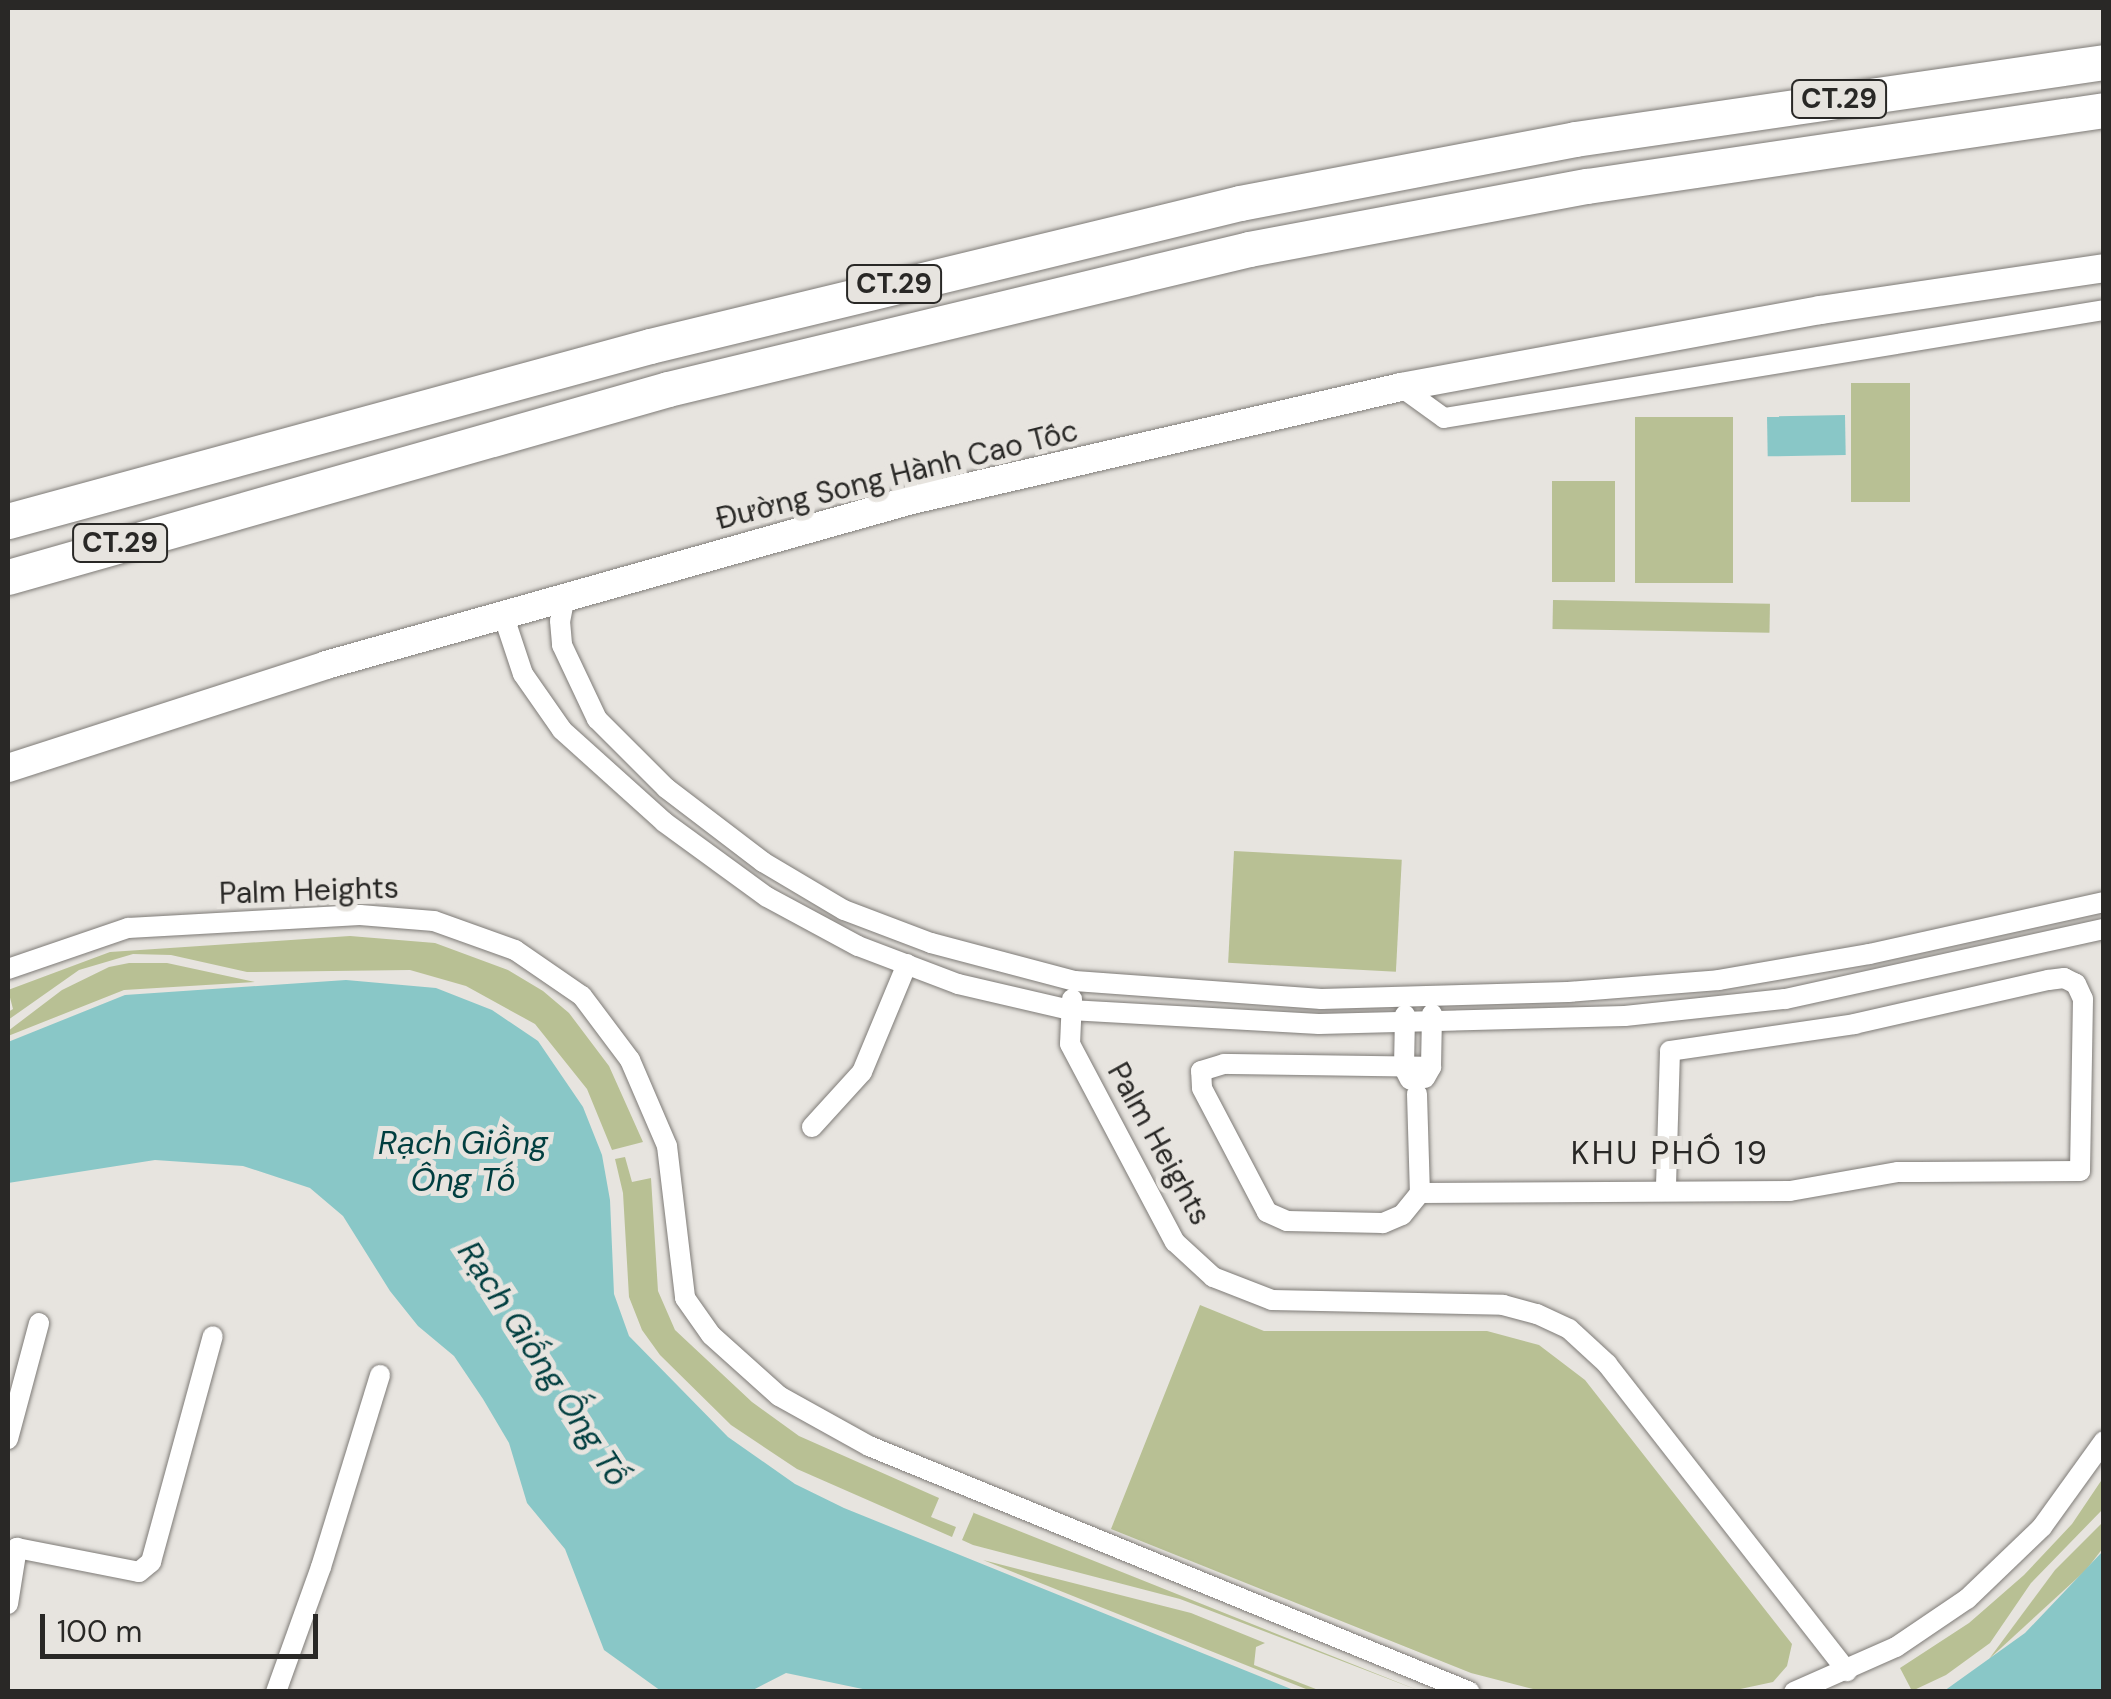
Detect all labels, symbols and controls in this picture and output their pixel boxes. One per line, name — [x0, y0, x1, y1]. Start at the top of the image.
road number: CT.29 — [1789, 76, 1889, 122]
road number: CT.29 — [844, 261, 944, 307]
street label: Đường Song Hành Cao Tốc — [712, 413, 1082, 537]
road number: CT.29 — [70, 520, 170, 566]
street label: Palm Heights — [218, 870, 400, 912]
street label: Palm Heights — [1100, 1057, 1218, 1231]
water label: Rạch Giồng Ông Tố — [378, 1125, 548, 1200]
district label: KHU PHỐ 19 — [1571, 1134, 1769, 1172]
water label: Rạch Giống Ống Tố — [450, 1234, 636, 1494]
scale bar — [45, 1594, 322, 1656]
text: 100 m — [57, 1612, 142, 1651]

